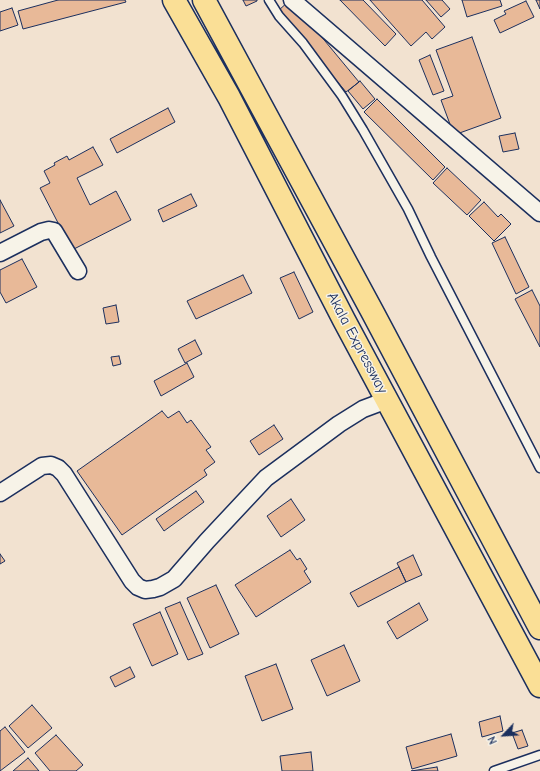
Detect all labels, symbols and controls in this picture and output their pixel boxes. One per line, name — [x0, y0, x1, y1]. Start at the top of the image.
street label: Akala Expressway — [323, 289, 391, 397]
north arrow — [484, 715, 524, 755]
text: N — [485, 734, 500, 746]

